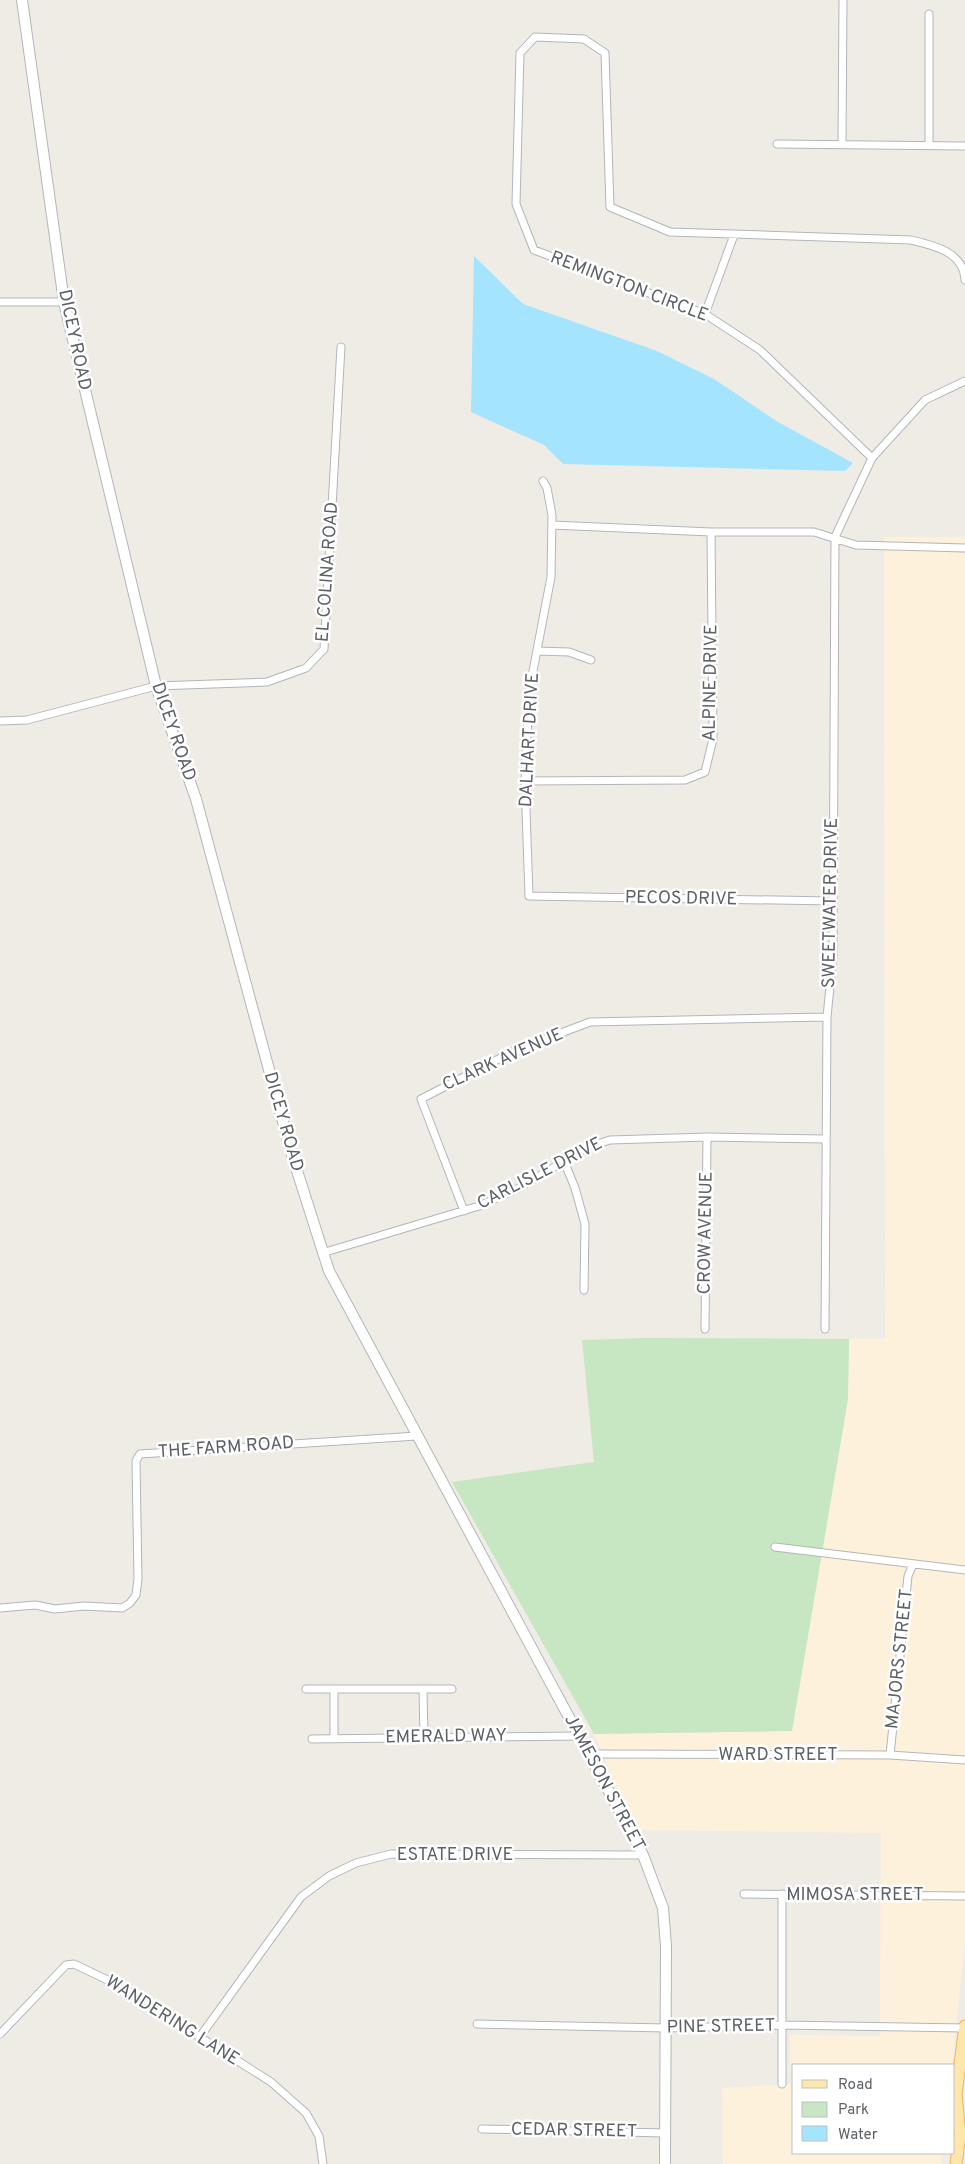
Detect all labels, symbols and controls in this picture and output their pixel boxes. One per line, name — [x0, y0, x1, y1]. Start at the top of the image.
street label: REMINGTON CIRCLE — [547, 246, 711, 328]
street label: DICEY ROAD — [52, 287, 96, 393]
street label: EL COLINA ROAD — [312, 501, 344, 643]
street label: ALPINE DRIVE — [698, 624, 724, 742]
street label: DALHART DRIVE — [515, 672, 545, 808]
street label: DICEY ROAD — [145, 680, 201, 784]
street label: SWEETWATER DRIVE — [818, 818, 844, 988]
street label: PECOS DRIVE — [625, 887, 737, 911]
street label: CLARK AVENUE — [439, 1023, 567, 1097]
street label: DICEY ROAD — [258, 1069, 308, 1175]
street label: CARLISLE DRIVE — [474, 1133, 606, 1215]
street label: CROW AVENUE — [693, 1171, 719, 1295]
street label: THE FARM ROAD — [157, 1432, 295, 1464]
street label: MAJORS STREET — [881, 1588, 919, 1730]
street label: JAMESON STREET — [558, 1711, 650, 1855]
street label: EMERALD WAY — [385, 1724, 507, 1750]
street label: WARD STREET — [718, 1744, 838, 1767]
street label: ESTATE DRIVE — [397, 1844, 513, 1867]
street label: MIMOSA STREET — [786, 1884, 924, 1907]
street label: WANDERING LANE — [101, 1971, 243, 2071]
street label: PINE STREET — [666, 2015, 776, 2039]
legend — [792, 2064, 955, 2154]
text: Road — [838, 2076, 873, 2095]
text: Park — [838, 2101, 869, 2120]
street label: CEDAR STREET — [511, 2118, 637, 2144]
text: Water — [838, 2126, 878, 2145]

